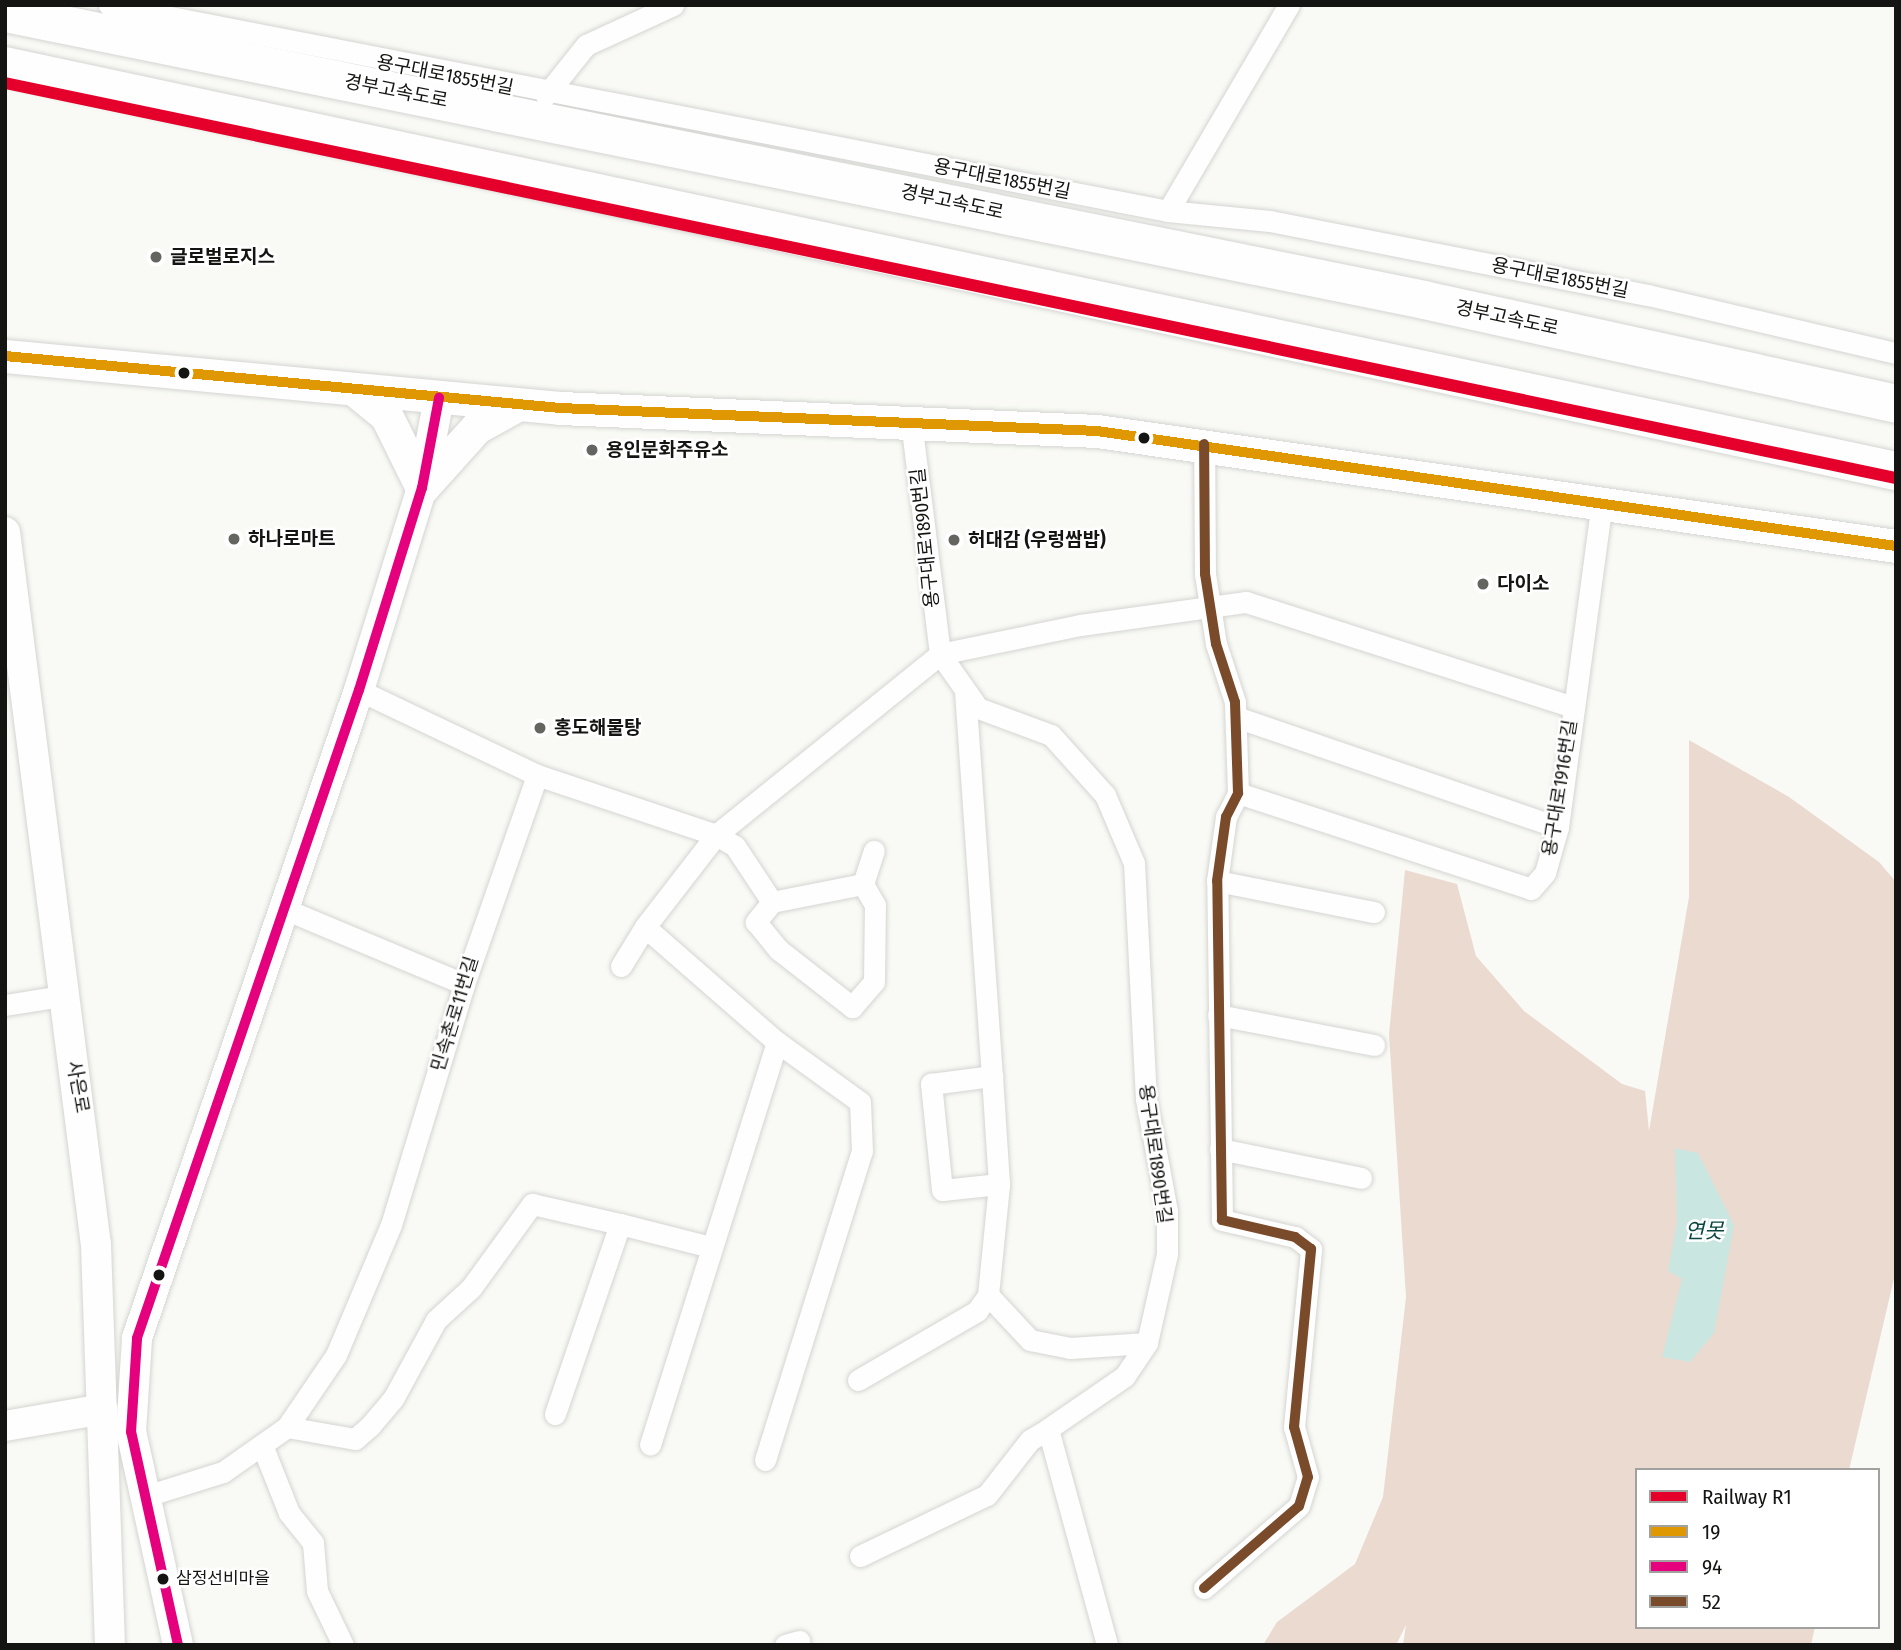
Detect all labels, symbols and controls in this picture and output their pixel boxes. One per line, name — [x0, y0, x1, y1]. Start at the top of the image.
street label: 용구대로1855번길 — [375, 51, 515, 99]
street label: 경부고속도로 — [342, 70, 450, 112]
street label: 용구대로1855번길 — [932, 155, 1072, 203]
street label: 경부고속도로 — [898, 180, 1006, 224]
place label: 글로벌로지스 — [170, 246, 275, 268]
marker: 글로벌로지스 — [148, 249, 164, 265]
street label: 용구대로1855번길 — [1490, 254, 1630, 302]
street label: 경부고속도로 — [1453, 296, 1561, 340]
unlabelled marker — [177, 366, 191, 380]
unlabelled marker — [1137, 431, 1151, 445]
place label: 용인문화주유소 — [606, 439, 728, 461]
marker: 용인문화주유소 — [584, 442, 600, 458]
street label: 용구대로1890번길 — [906, 467, 944, 609]
place label: 하나로마트 — [248, 528, 335, 550]
place label: 허대감 (우렁쌈밥) — [968, 529, 1106, 551]
marker: 하나로마트 — [226, 531, 242, 547]
marker: 허대감 (우렁쌈밥) — [946, 532, 962, 548]
place label: 다이소 — [1497, 573, 1549, 595]
marker: 다이소 — [1475, 576, 1491, 592]
place label: 홍도해물탕 — [554, 717, 641, 739]
street label: 용구대로1916번길 — [1538, 718, 1582, 858]
marker: 홍도해물탕 — [532, 720, 548, 736]
street label: 민속촌로11번길 — [427, 954, 483, 1074]
street label: 사은로 — [62, 1059, 94, 1115]
street label: 용구대로1890번길 — [1134, 1083, 1176, 1225]
water label: 연못 — [1685, 1218, 1723, 1244]
unlabelled marker — [152, 1268, 166, 1282]
legend — [1635, 1468, 1880, 1629]
text: Railway R1 — [1702, 1484, 1792, 1510]
text: 19 — [1702, 1519, 1720, 1545]
text: 94 — [1702, 1554, 1722, 1580]
place label: 삼정선비마을 — [176, 1569, 270, 1589]
marker: 삼정선비마을 — [156, 1572, 170, 1586]
text: 52 — [1702, 1589, 1721, 1615]

